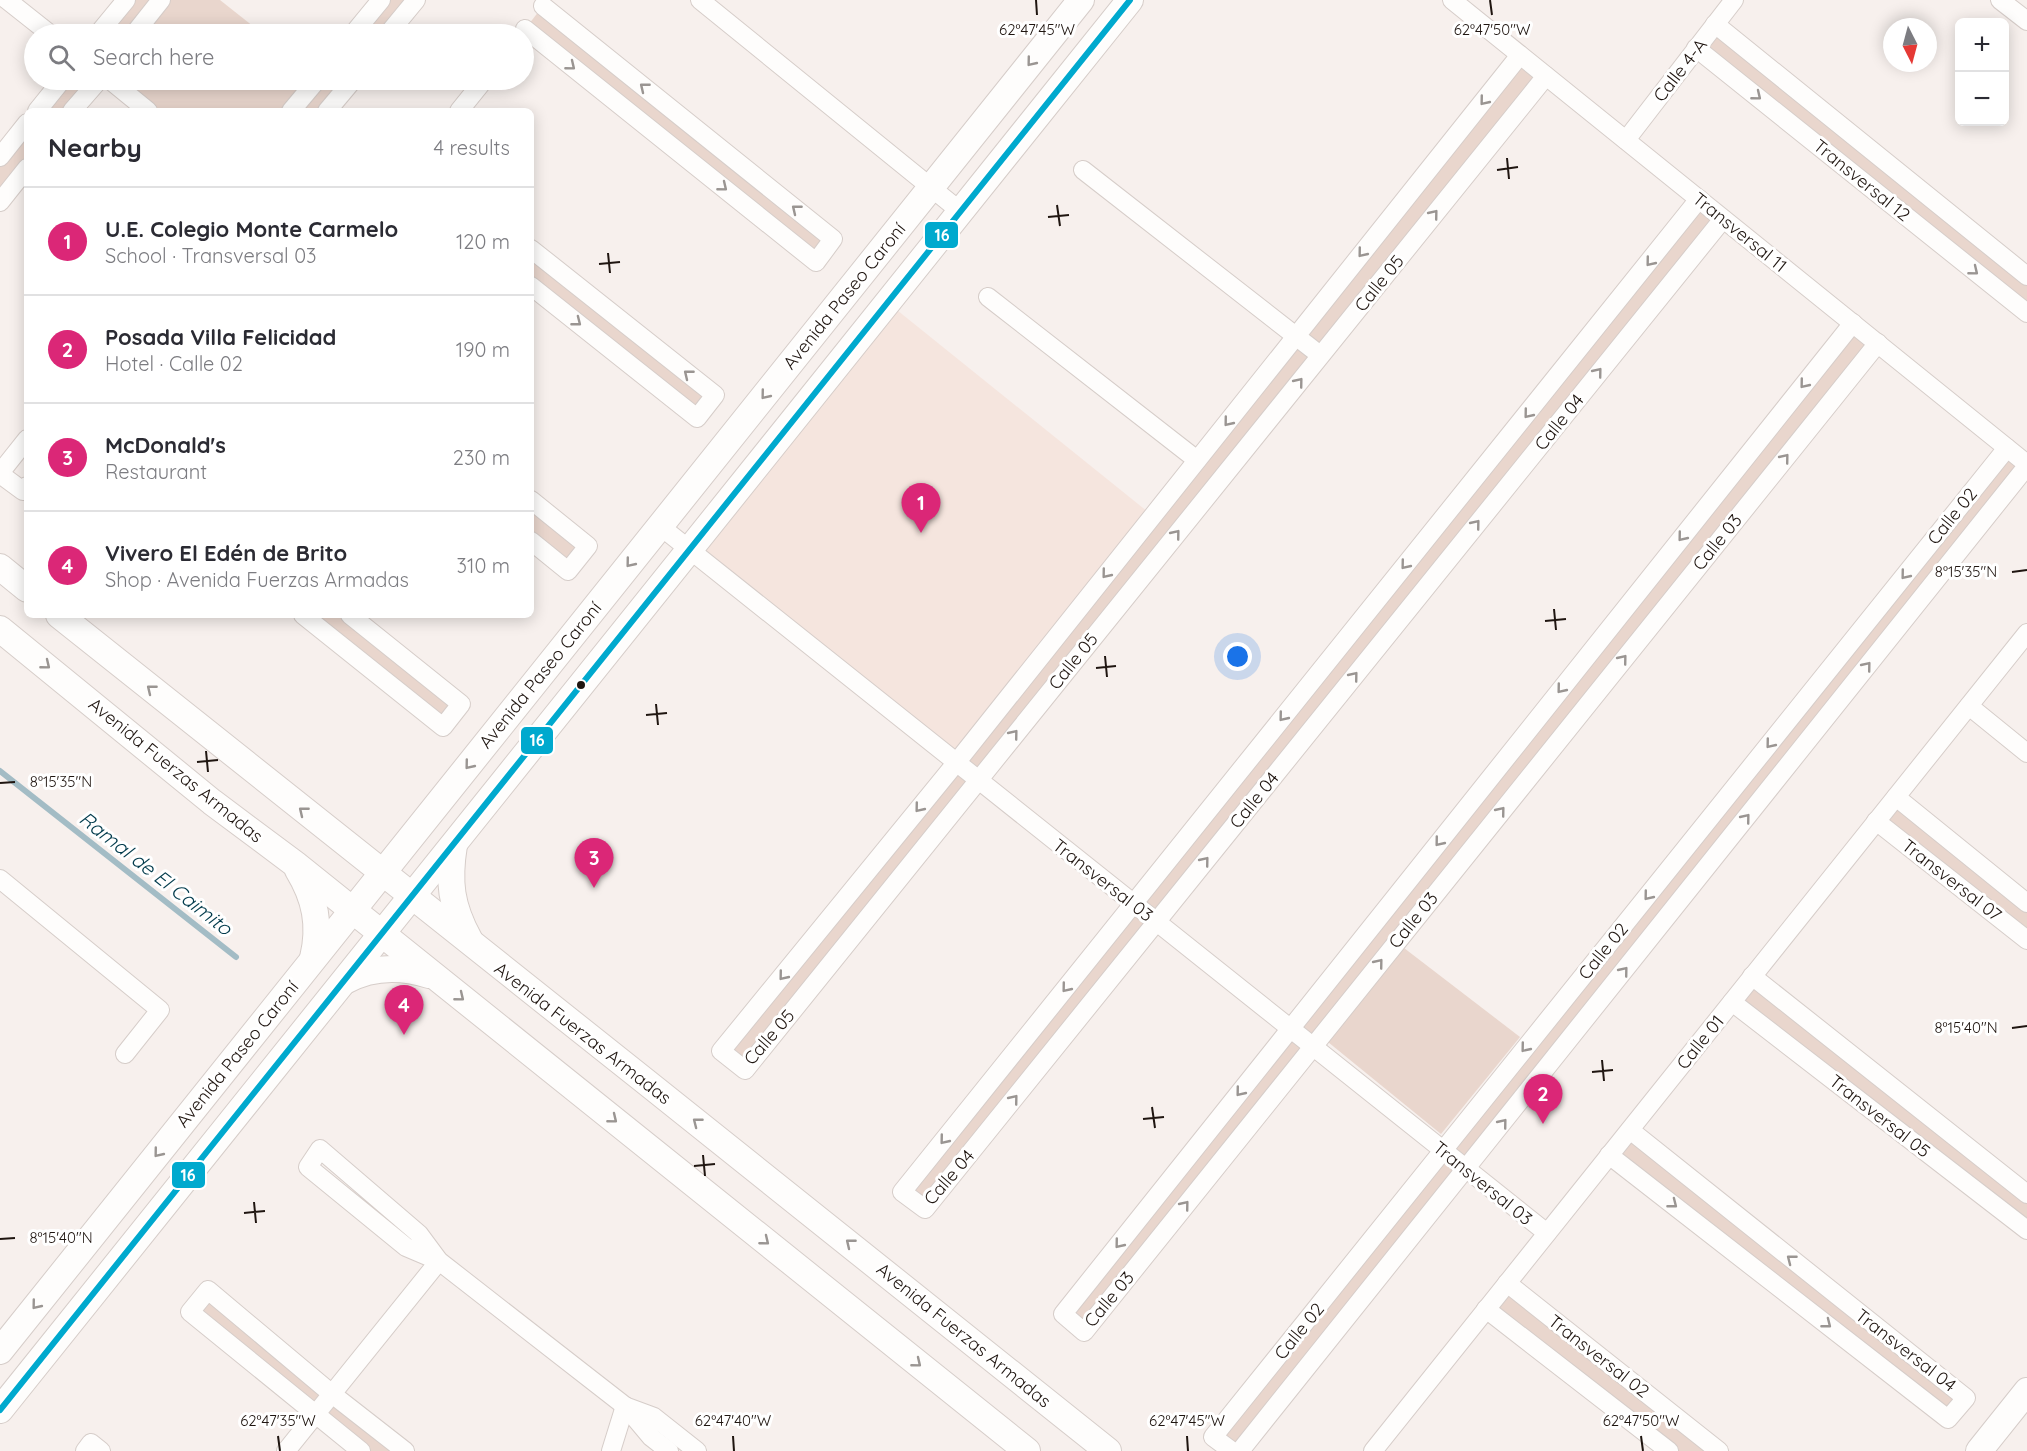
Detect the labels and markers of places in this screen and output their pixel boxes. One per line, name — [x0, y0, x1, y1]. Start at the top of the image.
pin: 1 — [902, 484, 940, 533]
unlabelled marker — [575, 679, 587, 691]
pin: 3 — [574, 838, 614, 888]
pin: 4 — [384, 986, 424, 1035]
pin: 2 — [1524, 1074, 1562, 1124]

